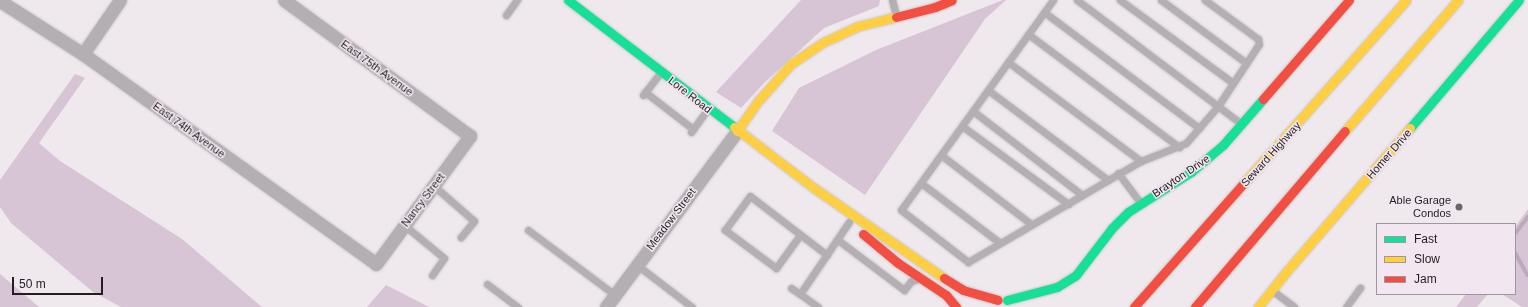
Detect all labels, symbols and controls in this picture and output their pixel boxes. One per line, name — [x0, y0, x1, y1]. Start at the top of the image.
street label: East 75th Avenue — [338, 37, 416, 99]
street label: Lore Road — [666, 74, 714, 116]
street label: East 74th Avenue — [150, 99, 228, 161]
street label: Seward Highway — [1238, 119, 1304, 189]
street label: Homer Drive — [1364, 126, 1414, 182]
street label: Brayton Drive — [1150, 152, 1212, 200]
street label: Nancy Street — [399, 171, 447, 229]
street label: Meadow Street — [643, 185, 699, 253]
place label: Able Garage Condos — [1389, 194, 1451, 220]
marker: Able Garage Condos — [1454, 202, 1464, 212]
legend — [1376, 223, 1516, 295]
text: Fast — [1414, 232, 1437, 246]
text: Slow — [1414, 252, 1440, 266]
scale bar — [14, 269, 105, 295]
text: Jam — [1414, 272, 1437, 286]
text: 50 m — [19, 277, 46, 291]

